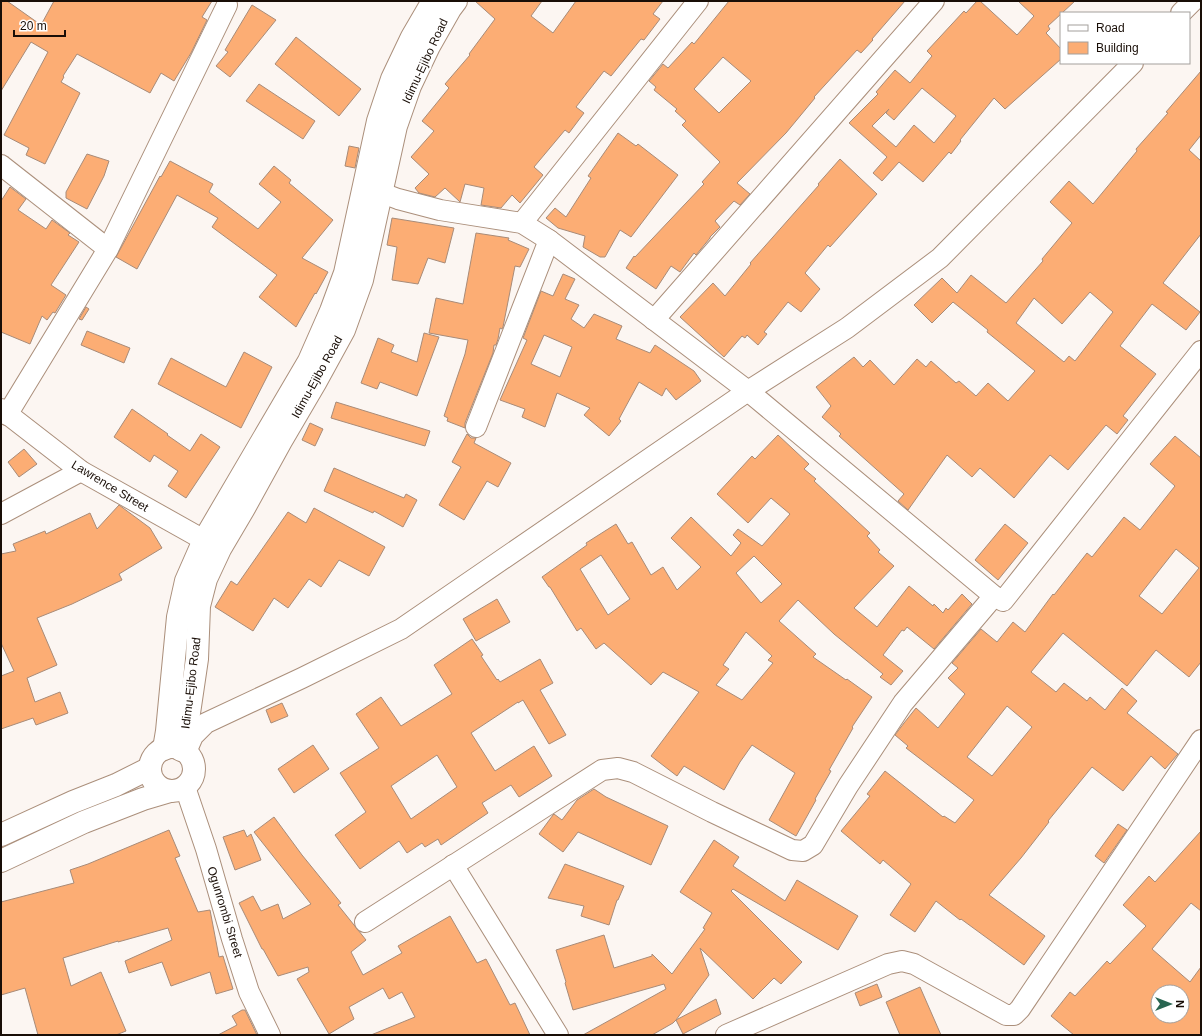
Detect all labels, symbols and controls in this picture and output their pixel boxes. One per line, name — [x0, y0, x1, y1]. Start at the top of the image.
scale bar — [14, 12, 65, 38]
legend — [1060, 12, 1190, 64]
street label: Idimu-Ejibo Road — [399, 16, 451, 106]
text: 20 m — [20, 19, 47, 33]
text: Road — [1096, 21, 1125, 35]
text: Building — [1096, 41, 1139, 55]
street label: Idimu-Ejibo Road — [289, 333, 345, 421]
street label: Lawrence Street — [69, 457, 152, 515]
street label: Idimu-Ejibo Road — [178, 636, 204, 730]
street label: Ogunrombi Street — [204, 865, 246, 960]
north arrow — [1150, 984, 1190, 1024]
text: N — [1174, 1000, 1186, 1008]

